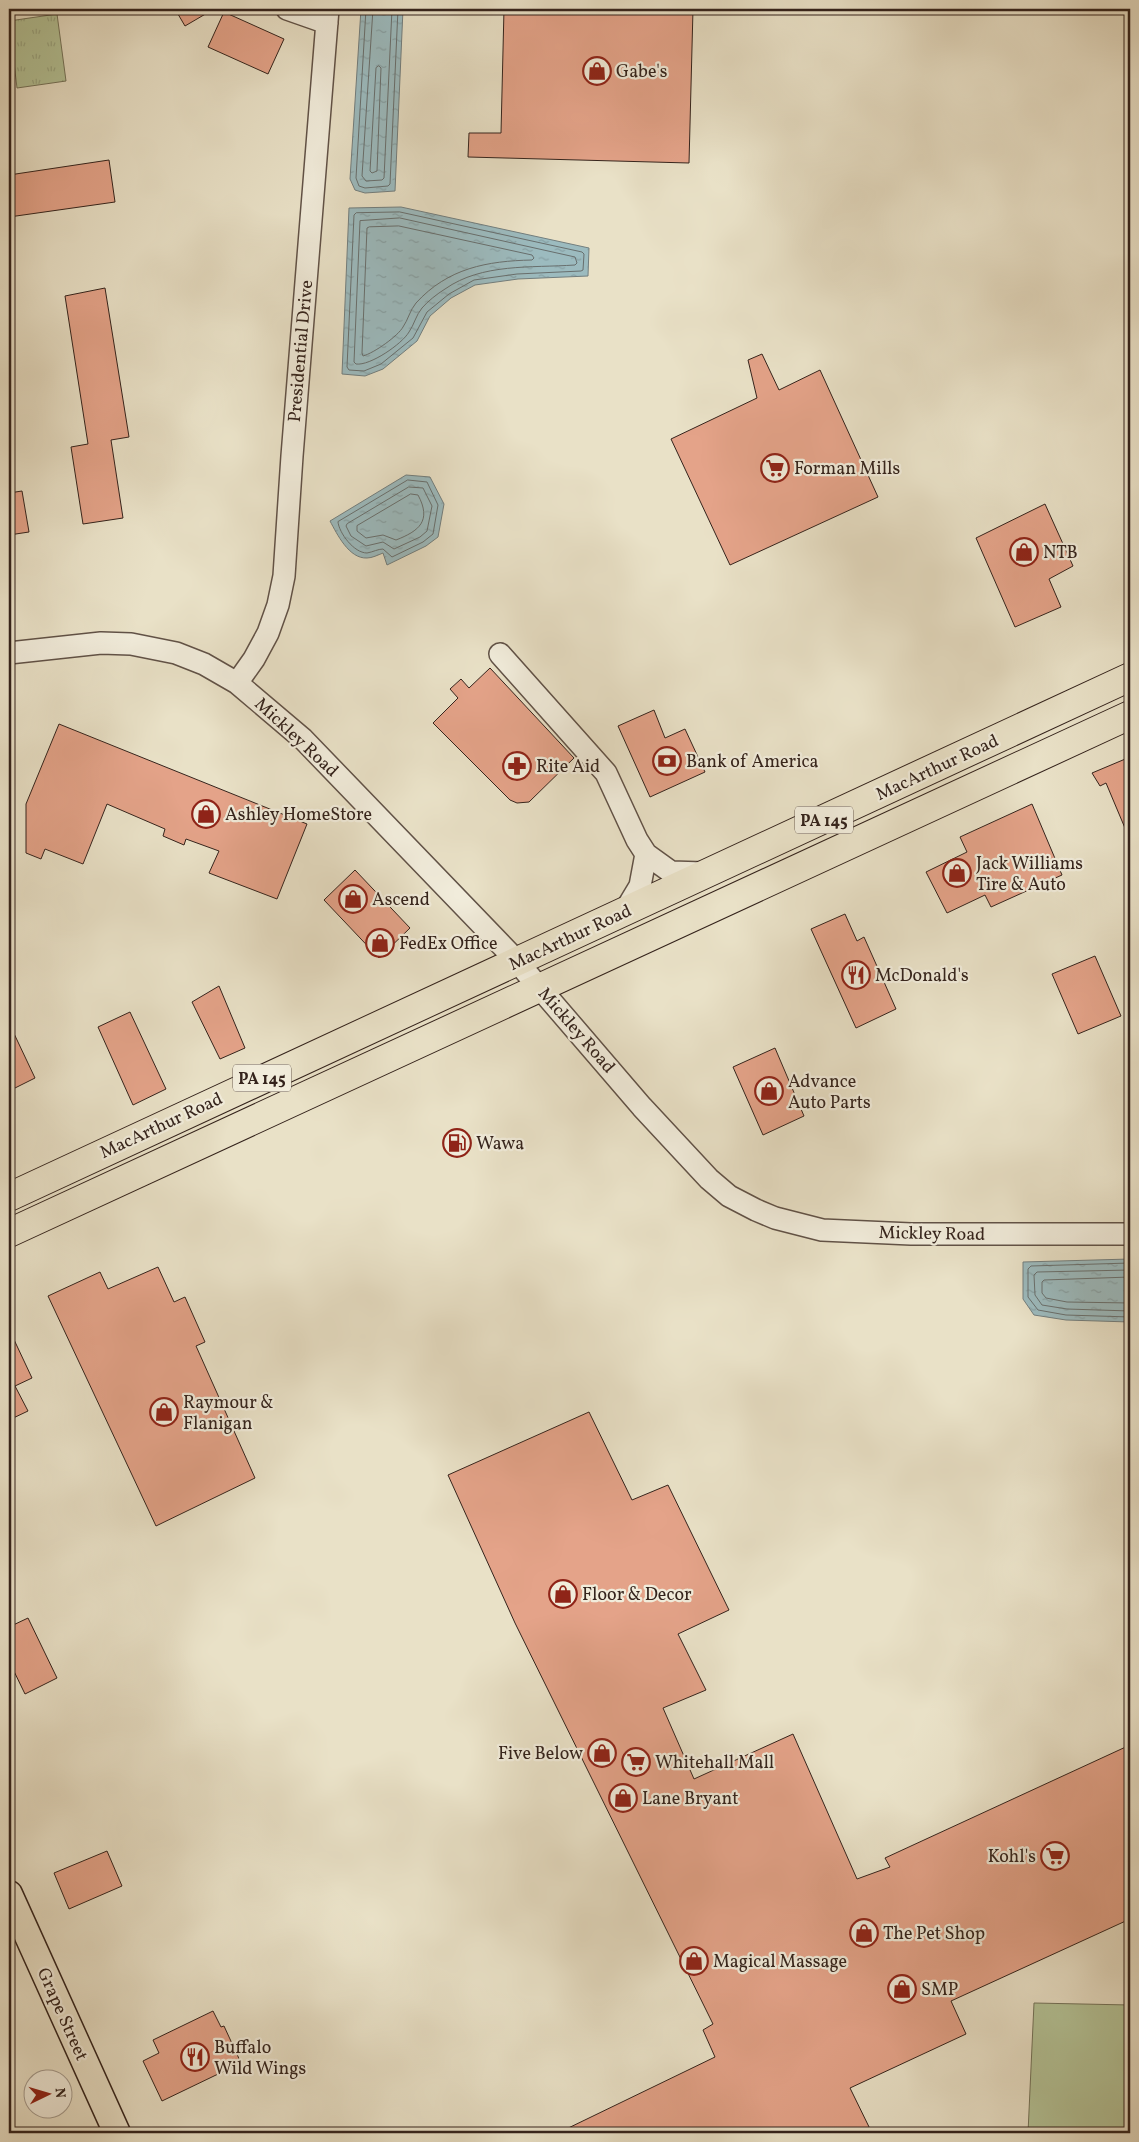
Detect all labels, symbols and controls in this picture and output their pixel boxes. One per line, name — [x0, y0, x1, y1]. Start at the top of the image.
shop icon: Gabe's — [582, 56, 612, 86]
place label: Gabe's — [616, 60, 667, 85]
street label: Presidential Drive — [283, 279, 320, 423]
supermarket icon: Forman Mills — [760, 453, 790, 483]
place label: Forman Mills — [794, 457, 900, 482]
shop icon: NTB — [1009, 537, 1039, 567]
place label: NTB — [1043, 541, 1078, 566]
street label: Mickley Road — [248, 693, 344, 784]
street label: MacArthur Road — [872, 729, 1003, 808]
bank icon: Bank of America — [652, 746, 682, 776]
place label: Bank of America — [686, 750, 819, 775]
pharmacy icon: Rite Aid — [502, 751, 532, 781]
place label: Rite Aid — [536, 755, 600, 780]
shop icon: Ashley HomeStore — [191, 799, 221, 829]
place label: Ashley HomeStore — [225, 803, 372, 828]
road number: PA 145 — [795, 806, 853, 834]
place label: Jack Williams Tire & Auto — [976, 852, 1083, 898]
shop icon: Jack Williams Tire & Auto — [942, 858, 972, 888]
shop icon: Ascend — [338, 884, 368, 914]
place label: Ascend — [372, 888, 430, 913]
street label: MacArthur Road — [505, 899, 636, 978]
shop icon: FedEx Office — [365, 928, 395, 958]
place label: FedEx Office — [399, 932, 498, 957]
restaurant icon: McDonald's — [841, 960, 871, 990]
place label: McDonald's — [875, 964, 969, 989]
street label: Mickley Road — [531, 982, 620, 1079]
road number: PA 145 — [233, 1064, 291, 1092]
place label: Advance Auto Parts — [788, 1070, 871, 1116]
shop icon: Advance Auto Parts — [754, 1076, 784, 1106]
street label: MacArthur Road — [96, 1087, 227, 1166]
fuel station icon: Wawa — [442, 1128, 472, 1158]
place label: Wawa — [476, 1132, 524, 1157]
street label: Mickley Road — [878, 1221, 986, 1248]
place label: Raymour & Flanigan — [183, 1391, 274, 1437]
shop icon: Raymour & Flanigan — [149, 1397, 179, 1427]
shop icon: Floor & Decor — [548, 1579, 578, 1609]
place label: Floor & Decor — [582, 1583, 692, 1608]
shop icon: Five Below — [587, 1738, 617, 1768]
place label: Five Below — [498, 1742, 583, 1767]
supermarket icon: Whitehall Mall — [621, 1747, 651, 1777]
place label: Whitehall Mall — [655, 1751, 774, 1776]
shop icon: Lane Bryant — [608, 1783, 638, 1813]
place label: Lane Bryant — [642, 1787, 738, 1812]
supermarket icon: Kohl's — [1040, 1841, 1070, 1871]
place label: Kohl's — [988, 1845, 1036, 1870]
shop icon: The Pet Shop — [849, 1918, 879, 1948]
place label: The Pet Shop — [883, 1922, 985, 1947]
shop icon: Magical Massage — [679, 1946, 709, 1976]
place label: Magical Massage — [713, 1950, 847, 1975]
street label: Grape Street — [30, 1964, 93, 2065]
shop icon: SMP — [887, 1974, 917, 2004]
place label: SMP — [921, 1978, 958, 2003]
place label: Buffalo Wild Wings — [214, 2036, 306, 2082]
restaurant icon: Buffalo Wild Wings — [180, 2042, 210, 2072]
north arrow — [22, 2070, 72, 2120]
text: N — [50, 2087, 69, 2099]

